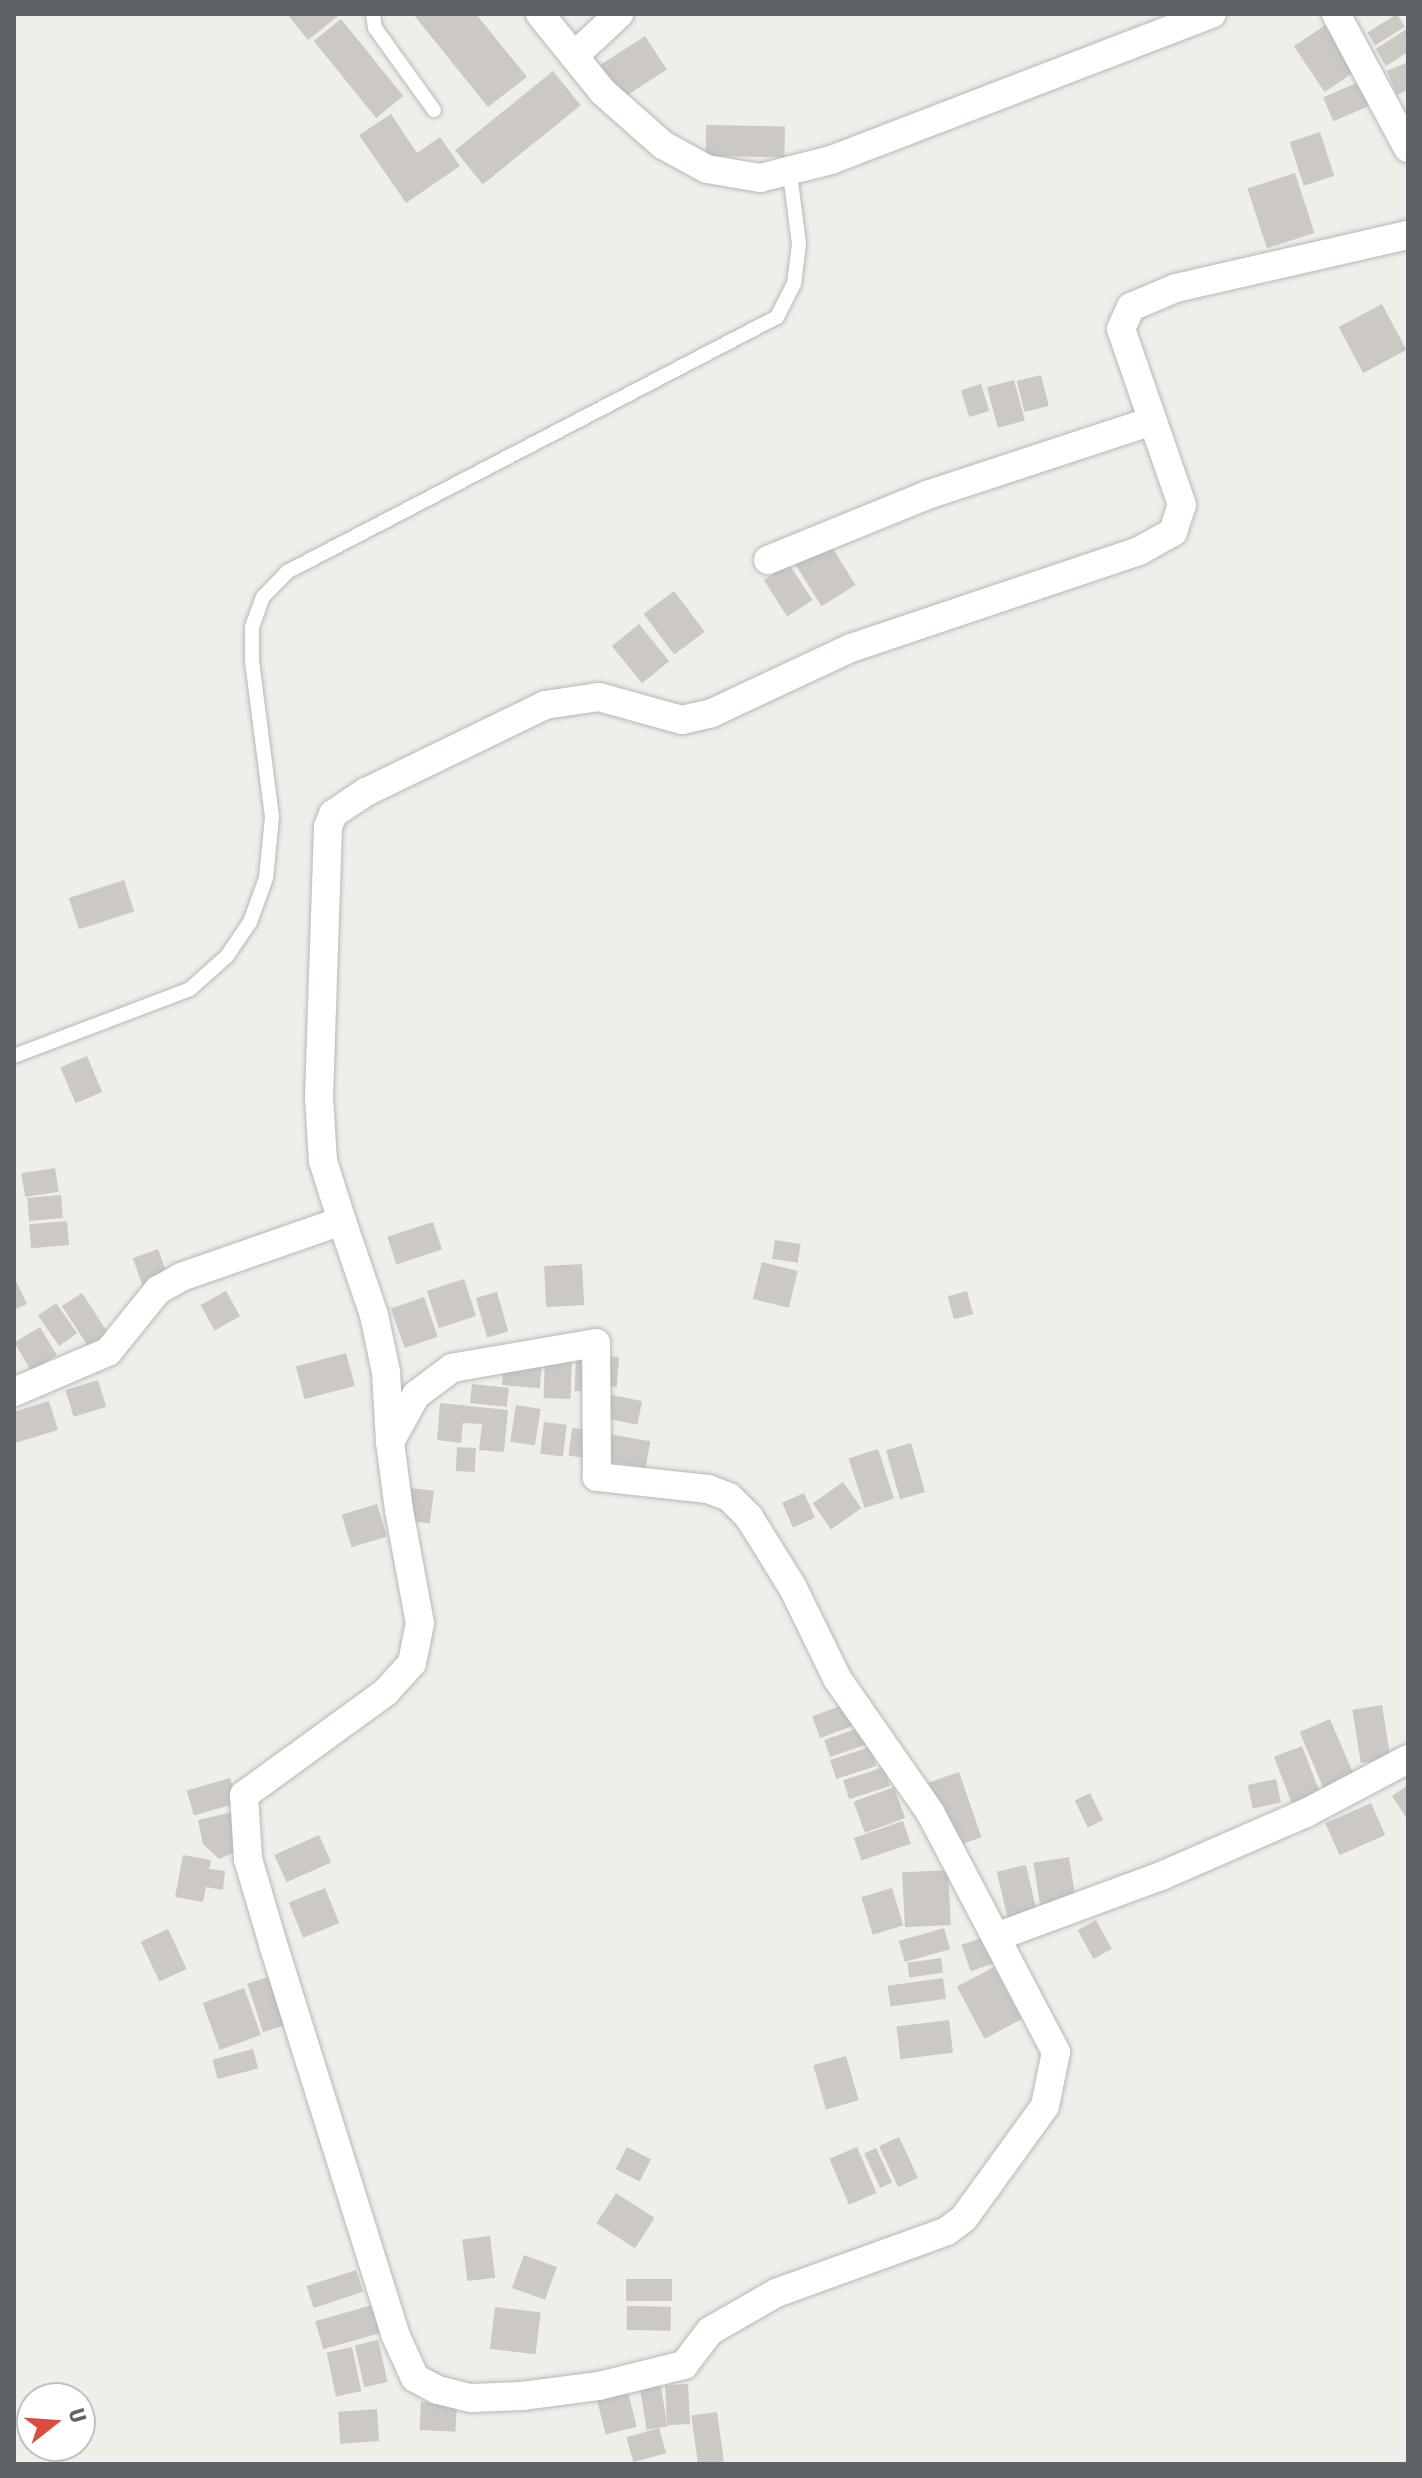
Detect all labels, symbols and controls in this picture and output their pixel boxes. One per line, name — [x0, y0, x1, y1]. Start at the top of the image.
north arrow — [16, 2382, 96, 2462]
text: U — [63, 2405, 92, 2426]

